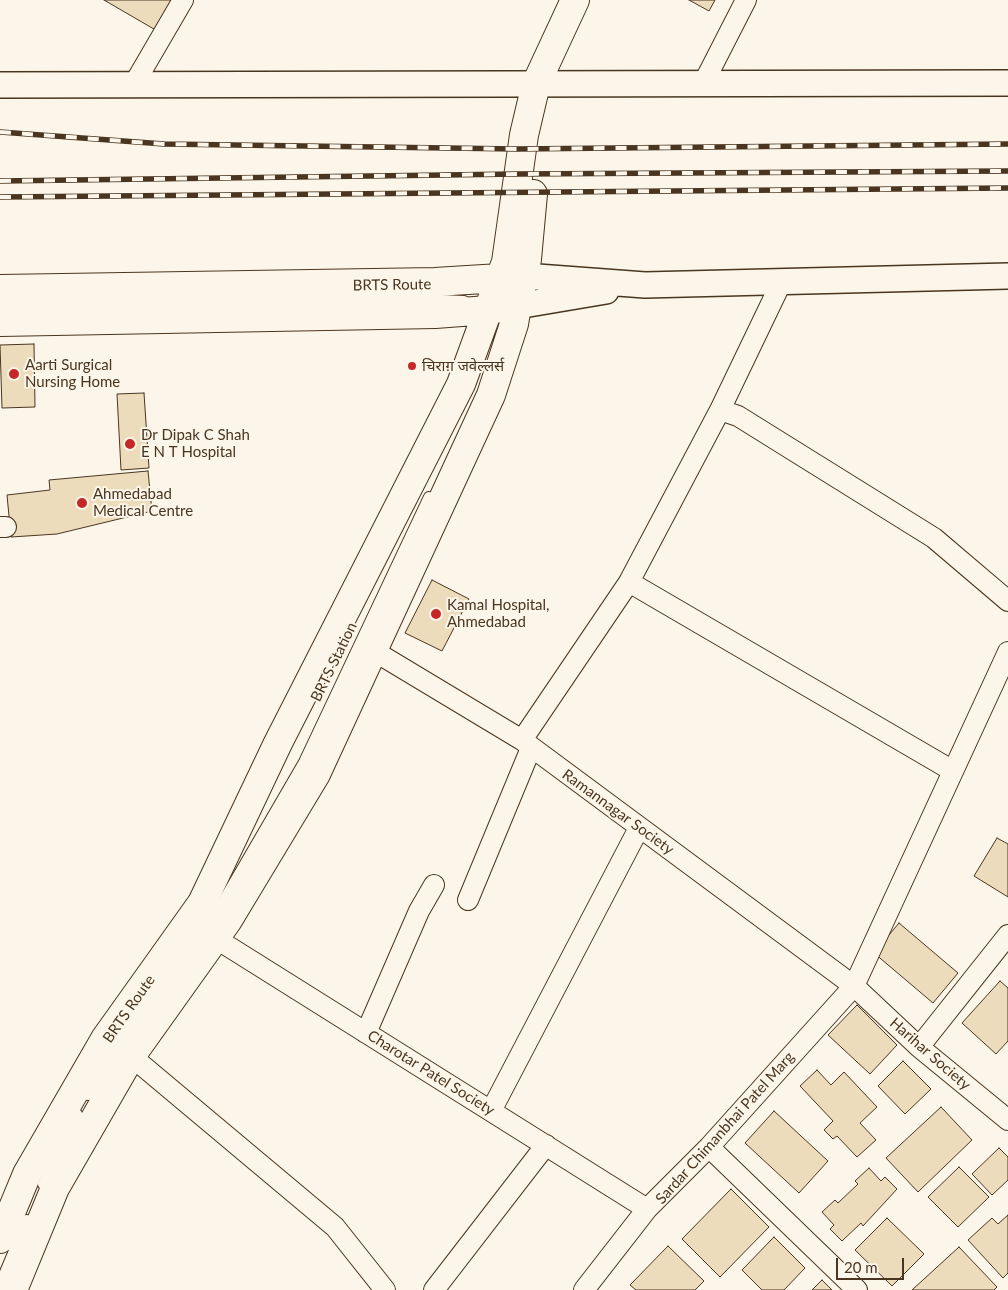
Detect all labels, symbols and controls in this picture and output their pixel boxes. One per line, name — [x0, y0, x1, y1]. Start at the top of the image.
street label: BRTS Route — [353, 275, 431, 295]
place label: Aarti Surgical Nursing Home — [25, 356, 120, 391]
place label: चिराग़ जवेल्लर्स — [422, 357, 504, 375]
marker: चिराग़ जवेल्लर्स — [406, 360, 418, 372]
marker: Aarti Surgical Nursing Home — [7, 367, 21, 381]
place label: Dr Dipak C Shah E N T Hospital — [141, 426, 250, 461]
marker: Dr Dipak C Shah E N T Hospital — [123, 437, 137, 451]
place label: Ahmedabad Medical Centre — [93, 485, 193, 520]
marker: Ahmedabad Medical Centre — [75, 496, 89, 510]
place label: Kamal Hospital, Ahmedabad — [447, 596, 550, 631]
marker: Kamal Hospital, Ahmedabad — [429, 607, 443, 621]
street label: BRTS Station — [307, 619, 361, 705]
street label: Ramannagar Society — [559, 765, 677, 859]
street label: BRTS Route — [99, 972, 159, 1046]
street label: Harihar Society — [886, 1014, 974, 1094]
street label: Charotar Patel Society — [364, 1027, 498, 1119]
street label: Sardar Chimanbhai Patel Marg — [652, 1048, 798, 1208]
scale bar — [838, 1248, 906, 1280]
text: 20 m — [844, 1258, 878, 1276]

